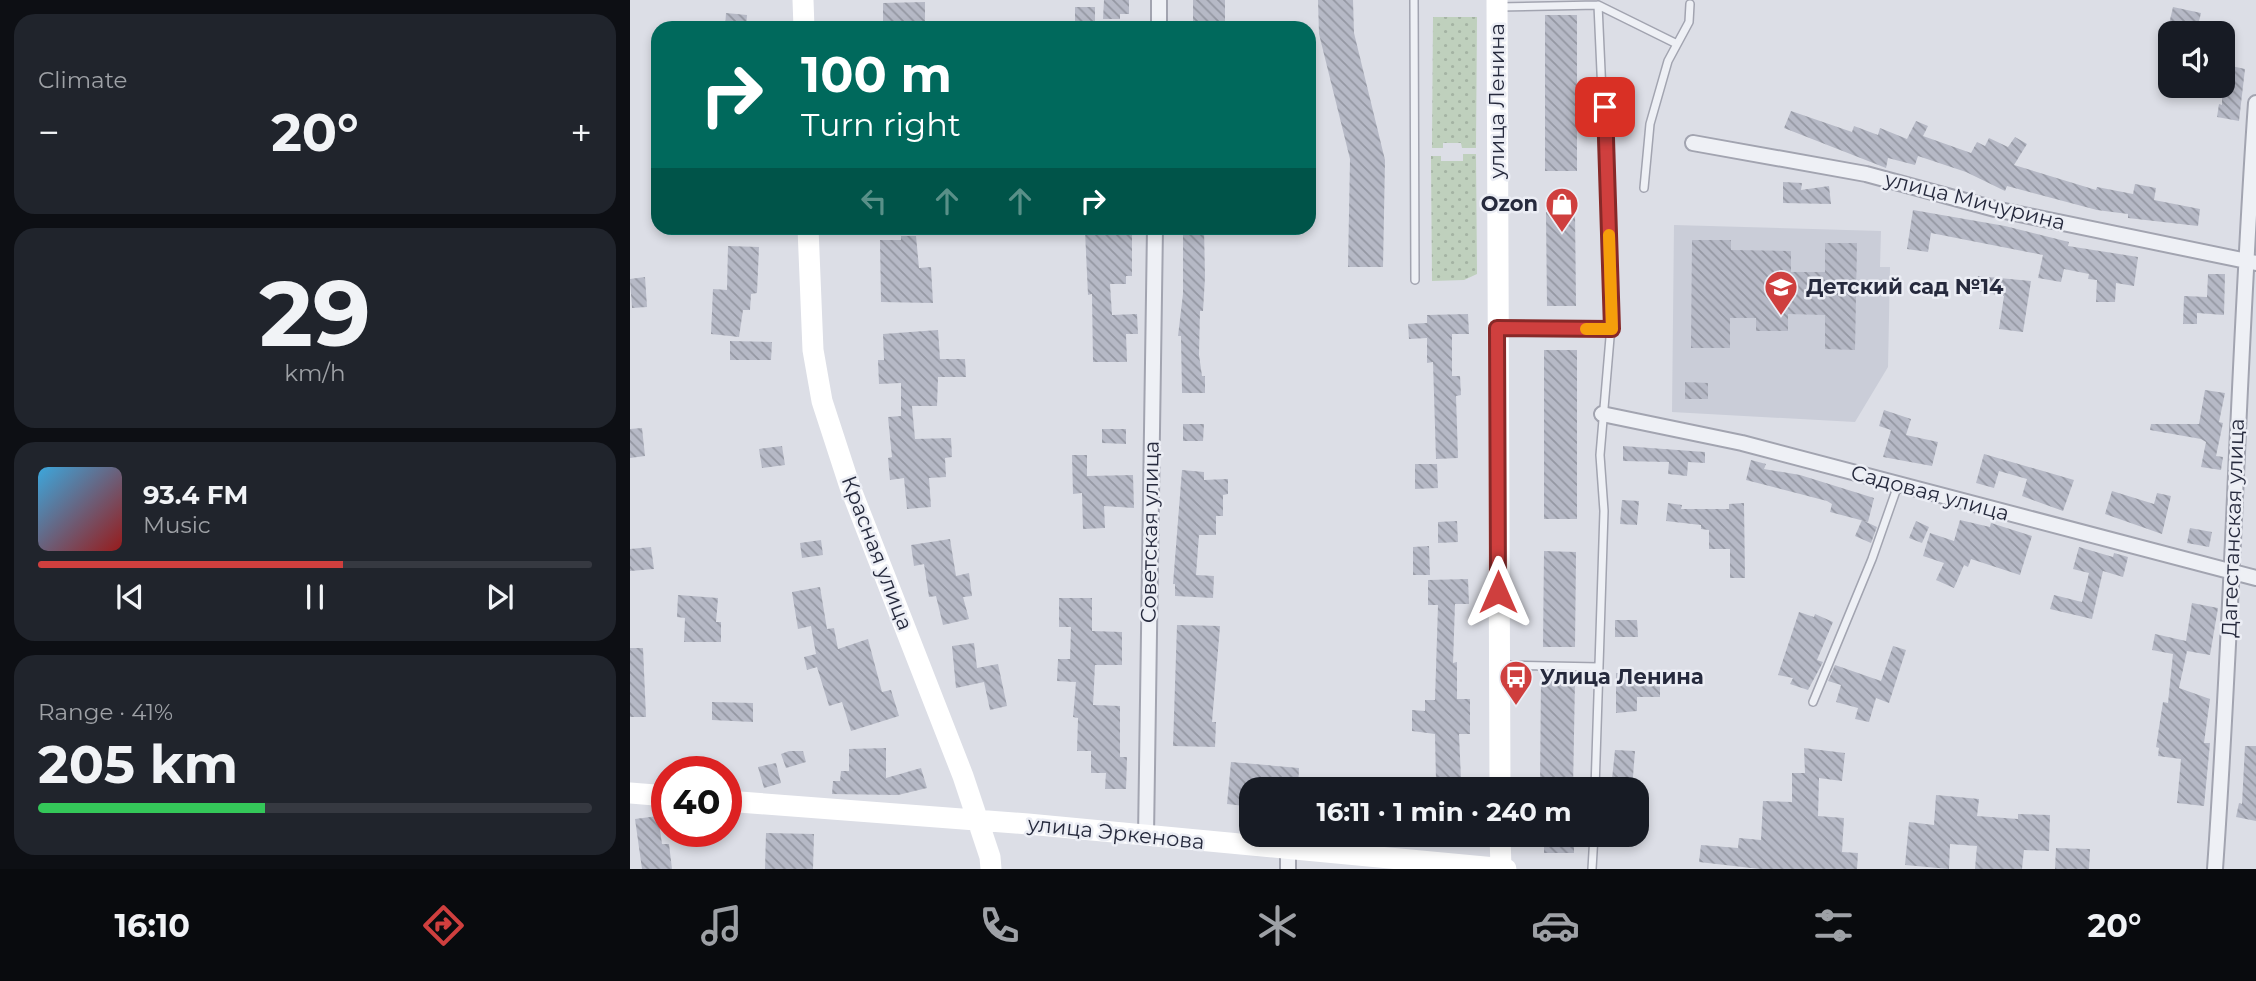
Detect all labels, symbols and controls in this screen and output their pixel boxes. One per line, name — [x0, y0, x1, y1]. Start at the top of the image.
map controls — [2158, 21, 2235, 98]
button: sound — [2158, 21, 2235, 98]
street label: улица Ленина — [1484, 23, 1509, 180]
text: 100 m — [801, 45, 952, 104]
icon: right — [686, 49, 777, 140]
text: Climate — [38, 66, 127, 94]
pin — [1575, 77, 1635, 137]
icon: arrive — [1586, 88, 1624, 126]
text: 20° — [271, 101, 359, 164]
text: Turn right — [801, 105, 961, 144]
text: − — [38, 109, 60, 156]
text: + — [570, 109, 592, 156]
street label: улица Мичурина — [1881, 166, 2068, 235]
icon: left — [855, 182, 893, 220]
icon: ahead — [928, 182, 966, 220]
icon: ahead — [1001, 182, 1039, 220]
icon: right — [1074, 182, 1112, 220]
shop icon: Ozon — [1543, 185, 1581, 234]
place label: Ozon — [1481, 191, 1538, 216]
text: 29 — [259, 258, 371, 369]
school or university icon: Детский сад №14 — [1762, 268, 1800, 317]
place label: Детский сад №14 — [1806, 274, 2004, 299]
text: km/h — [284, 359, 346, 387]
street label: Дагестанская улица — [2216, 418, 2249, 638]
street label: Советская улица — [1135, 441, 1164, 623]
street label: Садовая улица — [1848, 459, 2012, 526]
street label: Красная улица — [837, 472, 918, 633]
text: 93.4 FM — [143, 479, 248, 511]
text: Music — [143, 511, 211, 539]
position arrow — [1461, 555, 1535, 629]
icon: previous — [111, 578, 149, 616]
icon: pause — [296, 578, 334, 616]
icon: next — [481, 578, 519, 616]
bus stop icon: Улица Ленина — [1497, 658, 1535, 707]
place label: Улица Ленина — [1540, 664, 1704, 689]
text: Range · 41% — [38, 698, 173, 726]
text: 205 km — [38, 733, 238, 796]
speed limit sign: 40 — [651, 756, 742, 847]
text: 16:11 · 1 min · 240 m — [1317, 796, 1571, 828]
street label: улица Эркенова — [1025, 811, 1206, 854]
icon: directions — [419, 901, 468, 950]
icon: music — [697, 901, 746, 950]
icon: phone — [975, 901, 1024, 950]
icon: climate — [1253, 901, 1302, 950]
icon: car — [1531, 901, 1580, 950]
icon: filters — [1809, 901, 1858, 950]
text: 16:10 — [115, 906, 190, 945]
text: 20° — [2087, 906, 2141, 945]

